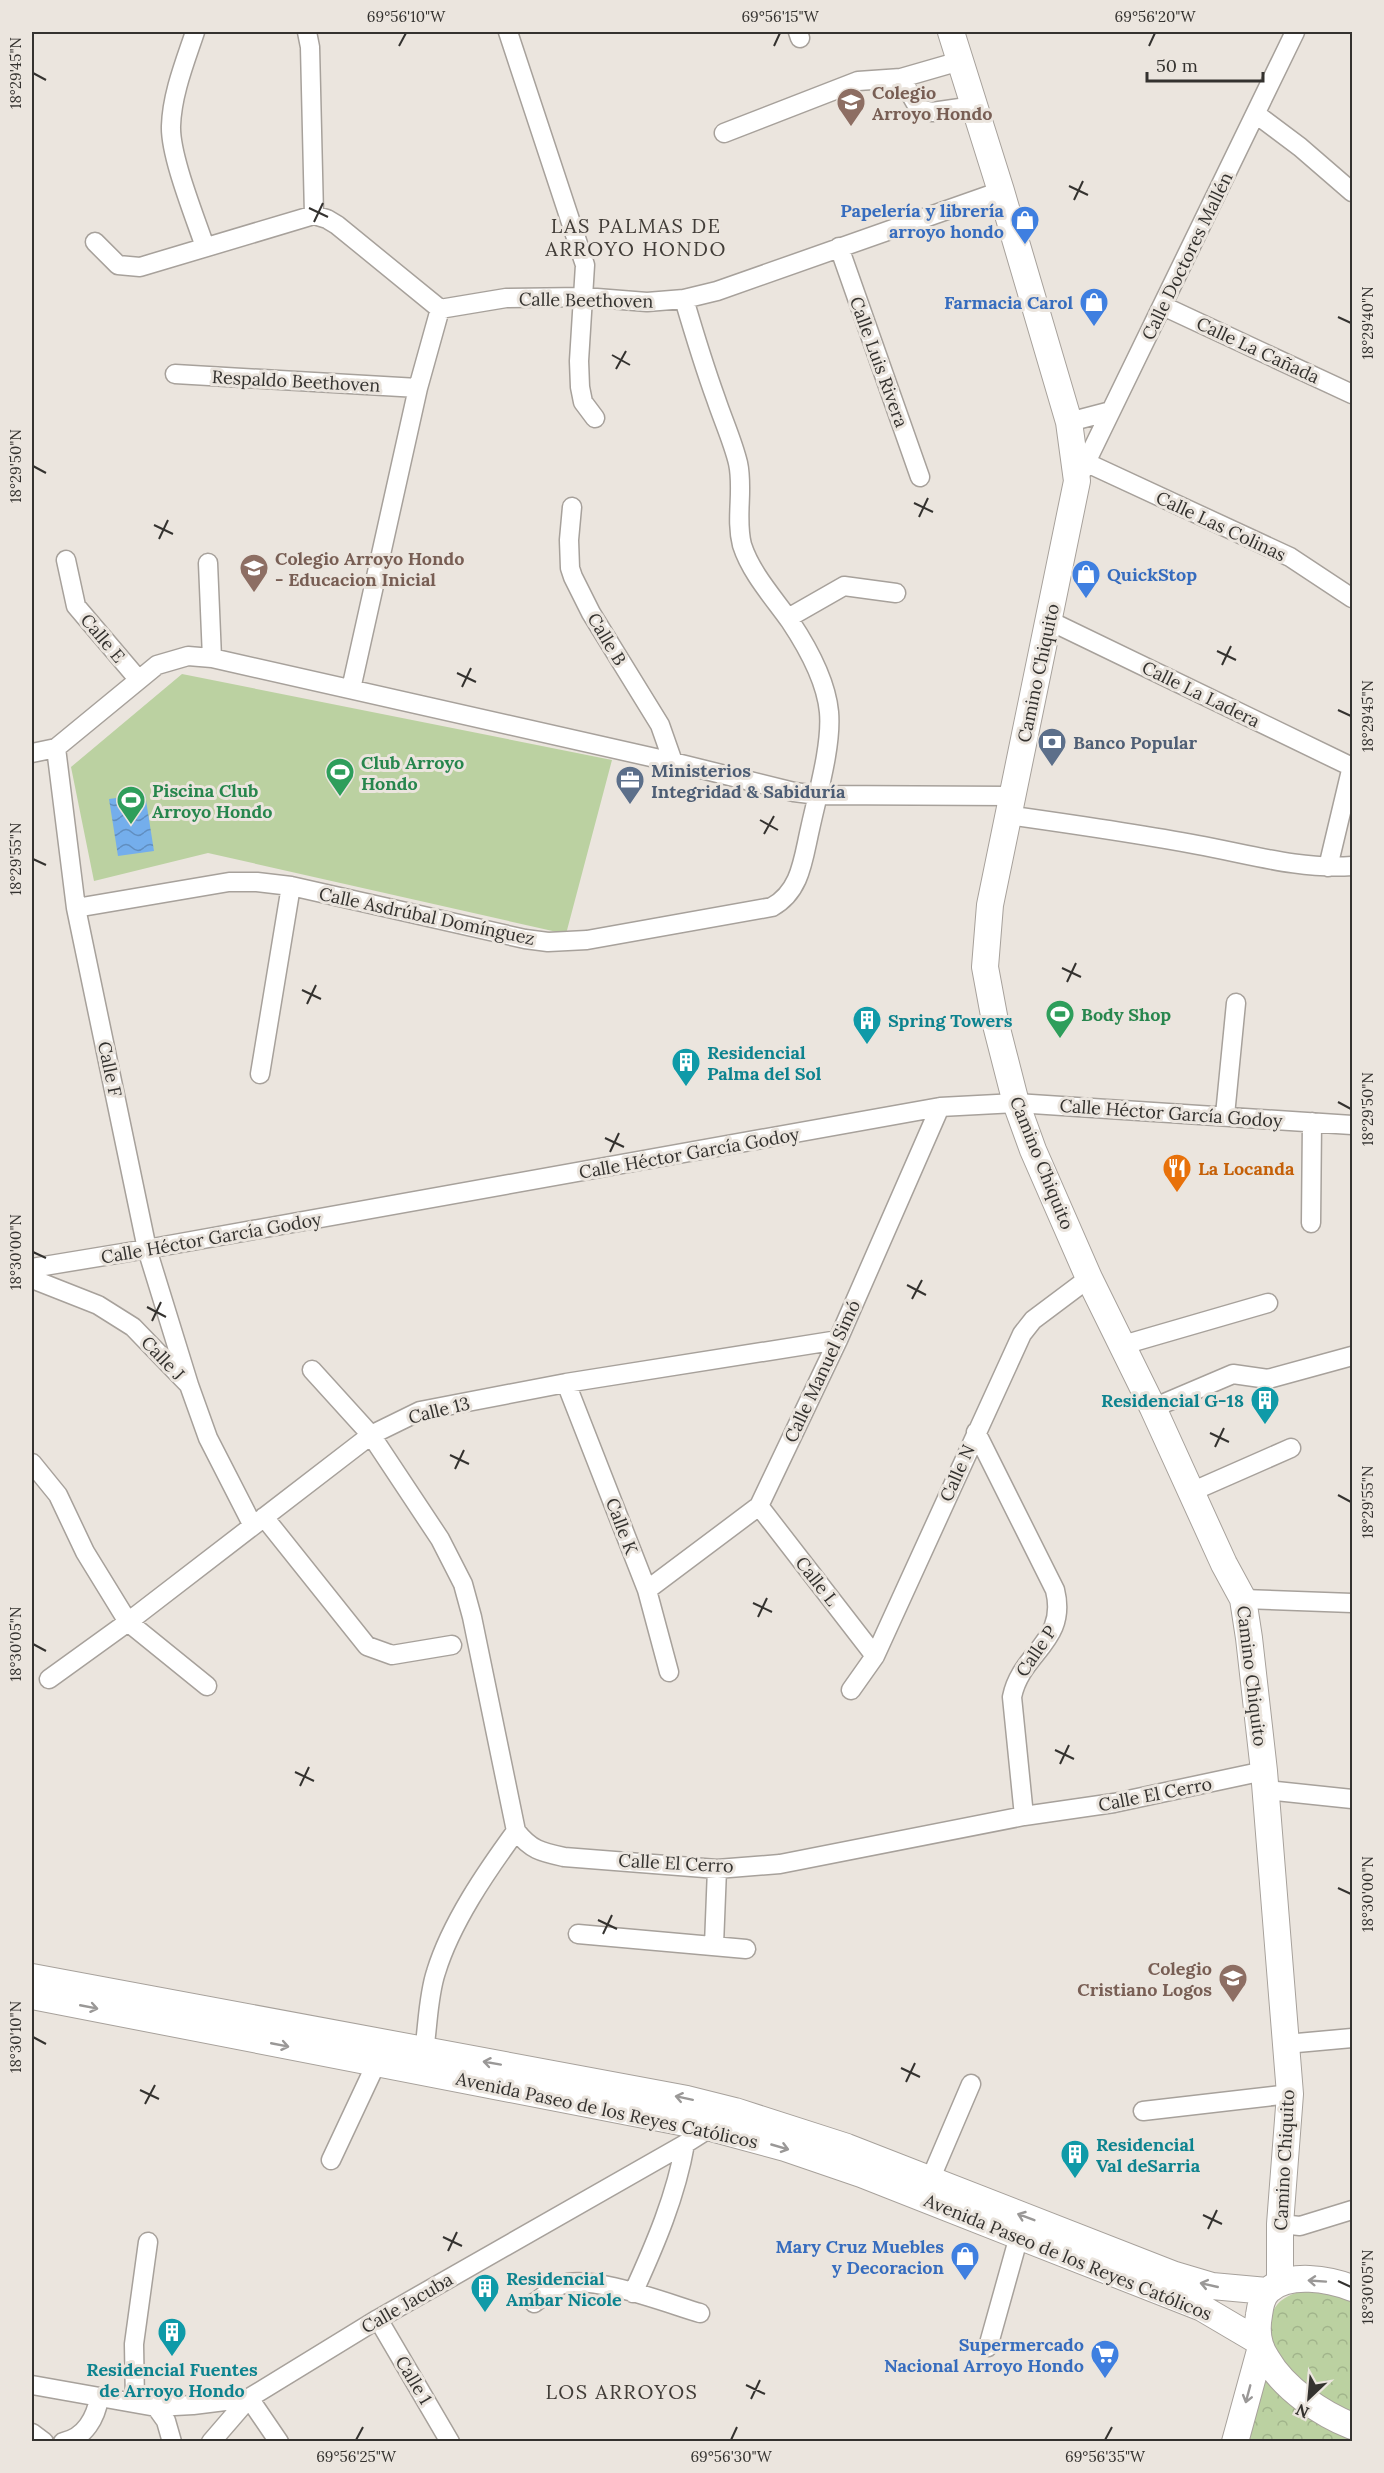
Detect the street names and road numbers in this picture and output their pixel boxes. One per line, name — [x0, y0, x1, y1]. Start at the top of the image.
street label: Calle Doctores Mallén — [1136, 168, 1238, 344]
street label: Calle Beethoven — [519, 287, 654, 313]
street label: Calle Luis Rivera — [845, 293, 913, 431]
street label: Calle La Cañada — [1193, 311, 1323, 389]
street label: Respaldo Beethoven — [211, 365, 381, 397]
street label: Calle Las Colinas — [1152, 486, 1290, 566]
street label: Camino Chiquito — [1012, 601, 1064, 745]
street label: Calle B — [582, 608, 632, 670]
street label: Calle E — [76, 609, 130, 667]
street label: Calle La Ladera — [1138, 655, 1264, 733]
street label: Calle Asdrúbal Domínguez — [317, 882, 537, 950]
street label: Calle F — [93, 1039, 127, 1099]
street label: Camino Chiquito — [1005, 1093, 1079, 1233]
street label: Calle Héctor García Godoy — [1059, 1094, 1284, 1132]
street label: Calle Héctor García Godoy — [577, 1122, 801, 1184]
street label: Calle Héctor García Godoy — [99, 1207, 323, 1269]
street label: Calle Manuel Simó — [779, 1296, 865, 1446]
street label: Calle J — [136, 1331, 190, 1385]
street label: Calle 13 — [406, 1391, 472, 1429]
street label: Calle N — [934, 1441, 980, 1505]
street label: Calle K — [601, 1495, 643, 1558]
street label: Calle L — [791, 1552, 844, 1611]
street label: Camino Chiquito — [1232, 1604, 1272, 1748]
street label: Calle P — [1011, 1621, 1062, 1681]
street label: Calle El Cerro — [1096, 1772, 1214, 1816]
street label: Calle El Cerro — [618, 1848, 734, 1878]
street label: Avenida Paseo de los Reyes Católicos — [453, 2067, 760, 2153]
street label: Camino Chiquito — [1269, 2089, 1299, 2231]
street label: Avenida Paseo de los Reyes Católicos — [920, 2188, 1215, 2325]
street label: Calle Jacuba — [357, 2268, 457, 2338]
street label: Calle 1 — [391, 2351, 437, 2409]

